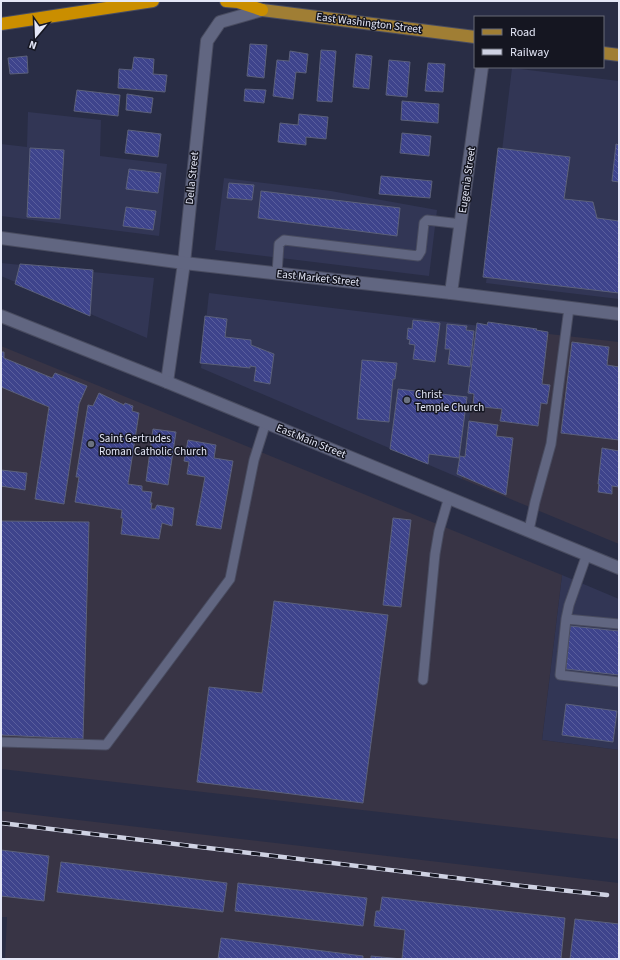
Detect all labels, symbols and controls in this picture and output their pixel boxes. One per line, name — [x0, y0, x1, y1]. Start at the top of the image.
street label: East Washington Street — [316, 9, 423, 37]
north arrow — [16, 16, 56, 56]
legend — [474, 16, 604, 68]
text: Road — [510, 24, 536, 41]
text: N — [27, 37, 39, 53]
text: Railway — [510, 44, 549, 61]
street label: Eugenia Street — [455, 146, 479, 214]
street label: Della Street — [182, 151, 202, 205]
street label: East Market Street — [276, 266, 360, 290]
place label: Christ Temple Church — [415, 387, 484, 415]
marker: Christ Temple Church — [402, 395, 412, 405]
street label: East Main Street — [274, 420, 348, 462]
place label: Saint Gertrudes Roman Catholic Church — [99, 431, 207, 459]
marker: Saint Gertrudes Roman Catholic Church — [86, 439, 96, 449]

